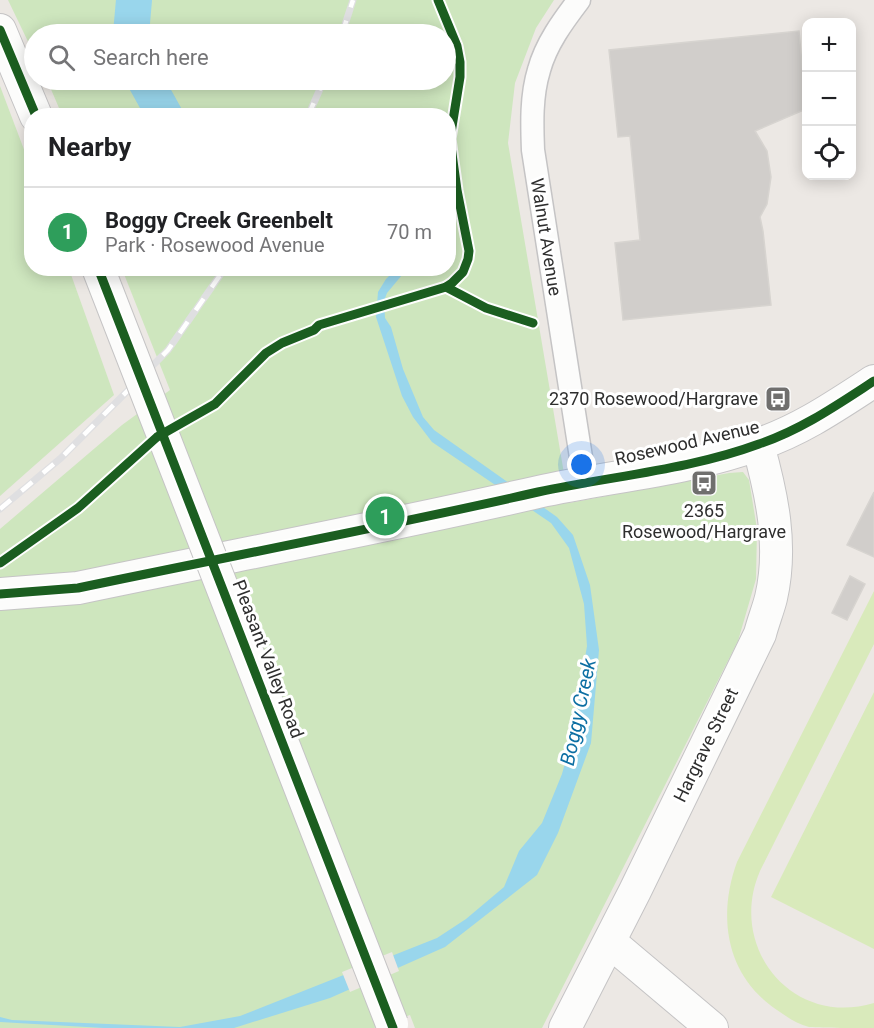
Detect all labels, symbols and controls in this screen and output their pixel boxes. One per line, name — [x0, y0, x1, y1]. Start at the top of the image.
map controls — [802, 18, 856, 180]
button: + — [802, 18, 856, 72]
search box — [24, 24, 456, 90]
icon: search — [45, 41, 78, 74]
text: Search here — [93, 45, 209, 70]
button: − — [802, 72, 856, 126]
button: locate — [802, 126, 856, 180]
text: Nearby — [48, 132, 131, 162]
street label: Walnut Avenue — [527, 177, 566, 297]
text: Boggy Creek Greenbelt — [105, 208, 333, 233]
text: 1 — [62, 220, 73, 244]
text: 70 m — [387, 220, 432, 244]
text: Park · Rosewood Avenue — [105, 233, 325, 257]
bus stop icon: 2370 Rosewood/Hargrave — [763, 384, 793, 414]
place label: 2370 Rosewood/Hargrave — [549, 388, 758, 409]
street label: Rosewood Avenue — [613, 416, 761, 469]
your location — [567, 450, 596, 479]
bus stop icon: 2365 Rosewood/Hargrave — [689, 468, 719, 498]
pin: 1 — [366, 494, 404, 538]
place label: 2365 Rosewood/Hargrave — [622, 500, 786, 542]
street label: Pleasant Valley Road — [229, 577, 308, 741]
water label: Boggy Creek — [555, 655, 601, 768]
street label: Hargrave Street — [669, 684, 742, 805]

